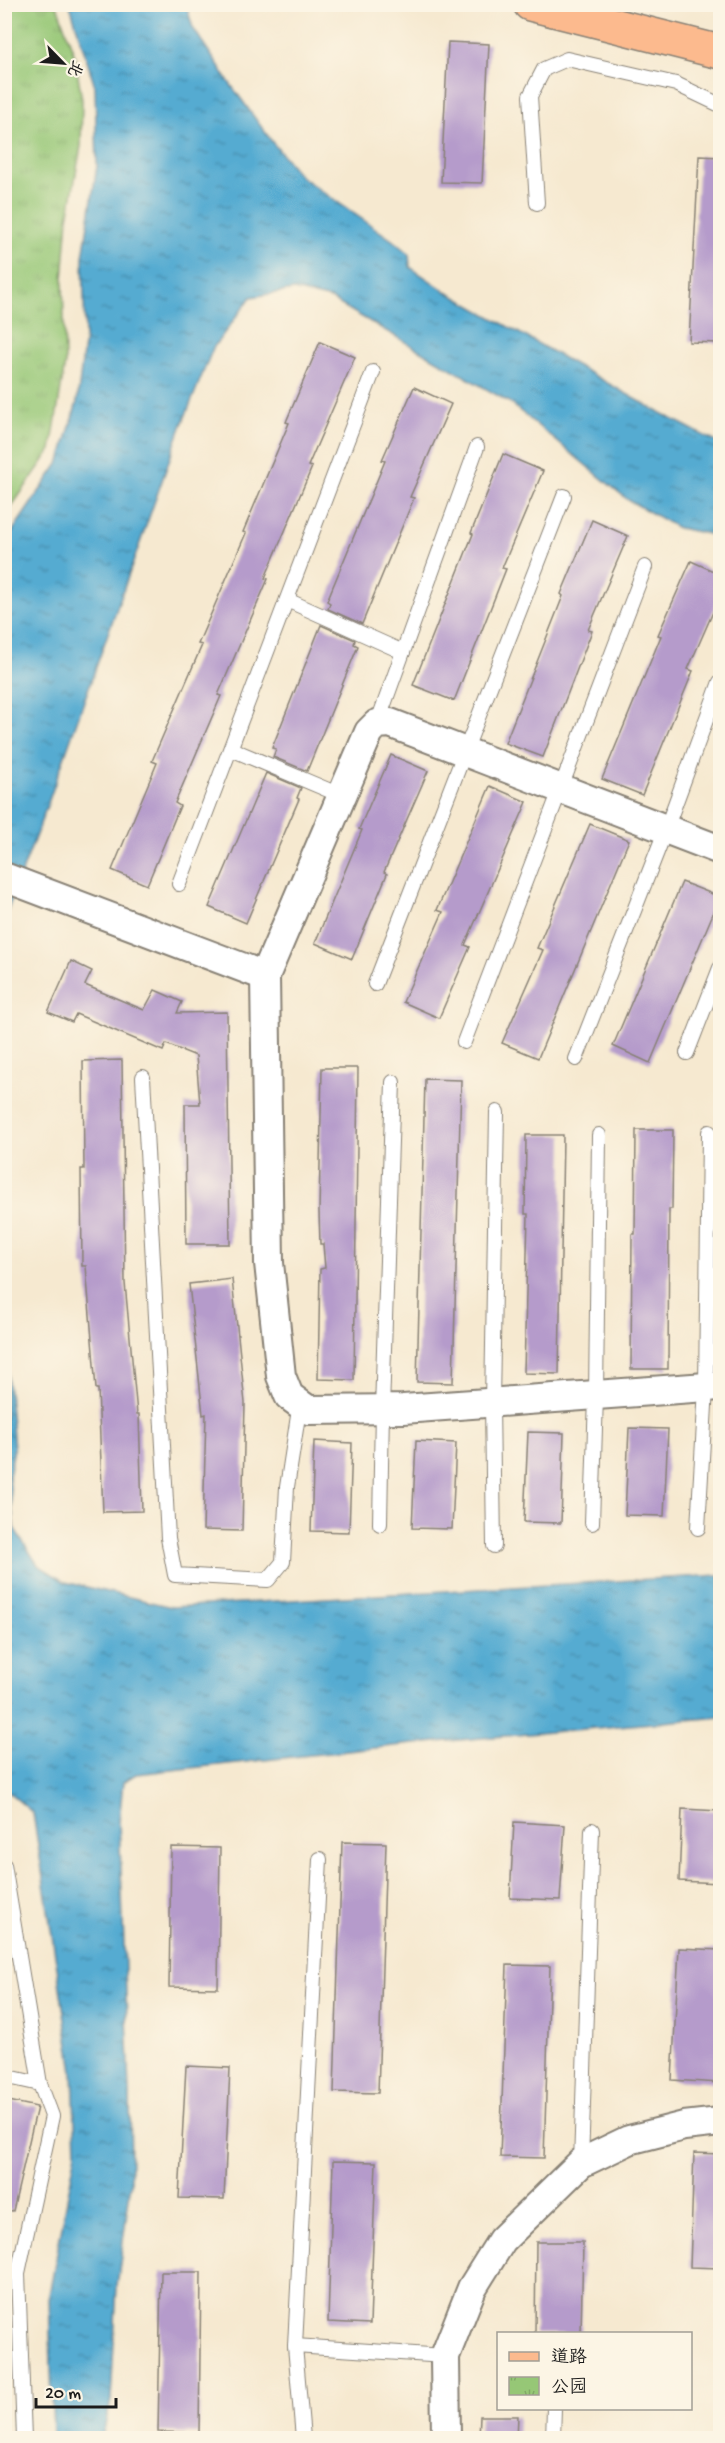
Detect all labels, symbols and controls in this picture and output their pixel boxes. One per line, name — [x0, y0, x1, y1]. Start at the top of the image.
north arrow — [33, 33, 93, 93]
text: 北 — [61, 57, 86, 80]
legend — [497, 2332, 692, 2410]
text: 道路 — [551, 2347, 587, 2369]
scale bar — [36, 2371, 116, 2409]
text: 公园 — [551, 2377, 587, 2399]
text: 20 m — [45, 2384, 81, 2405]

